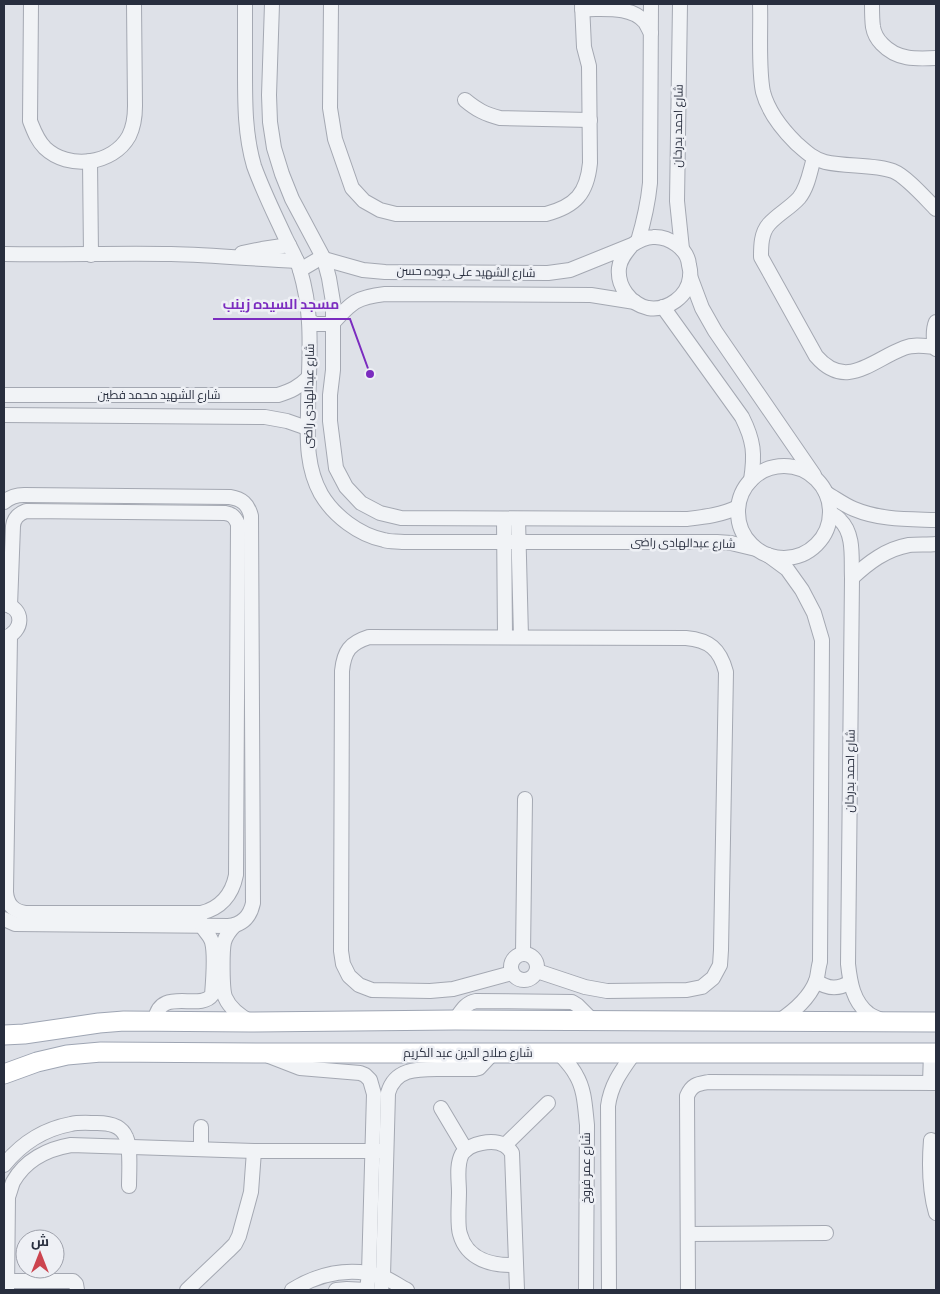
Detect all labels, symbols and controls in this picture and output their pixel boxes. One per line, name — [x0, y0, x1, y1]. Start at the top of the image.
street label: شارع احمد بدرخان — [669, 84, 687, 168]
street label: شارع الشهيد على جوده حسن — [396, 263, 536, 281]
callout: مسجد السيده زينب — [213, 290, 350, 319]
text: مسجد السيده زينب — [223, 295, 339, 313]
street label: شارع عبدالهادى راضى — [300, 343, 318, 449]
street label: شارع الشهيد محمد فطين — [98, 387, 220, 403]
street label: شارع عبدالهادى راضى — [630, 534, 736, 552]
street label: شارع احمد بدرخان — [841, 729, 859, 813]
street label: شارع صلاح الدين عبد الكريم — [403, 1045, 533, 1061]
street label: شارع عمر فروخ — [578, 1132, 594, 1204]
north arrow — [15, 1229, 65, 1279]
text: ش — [31, 1232, 49, 1250]

